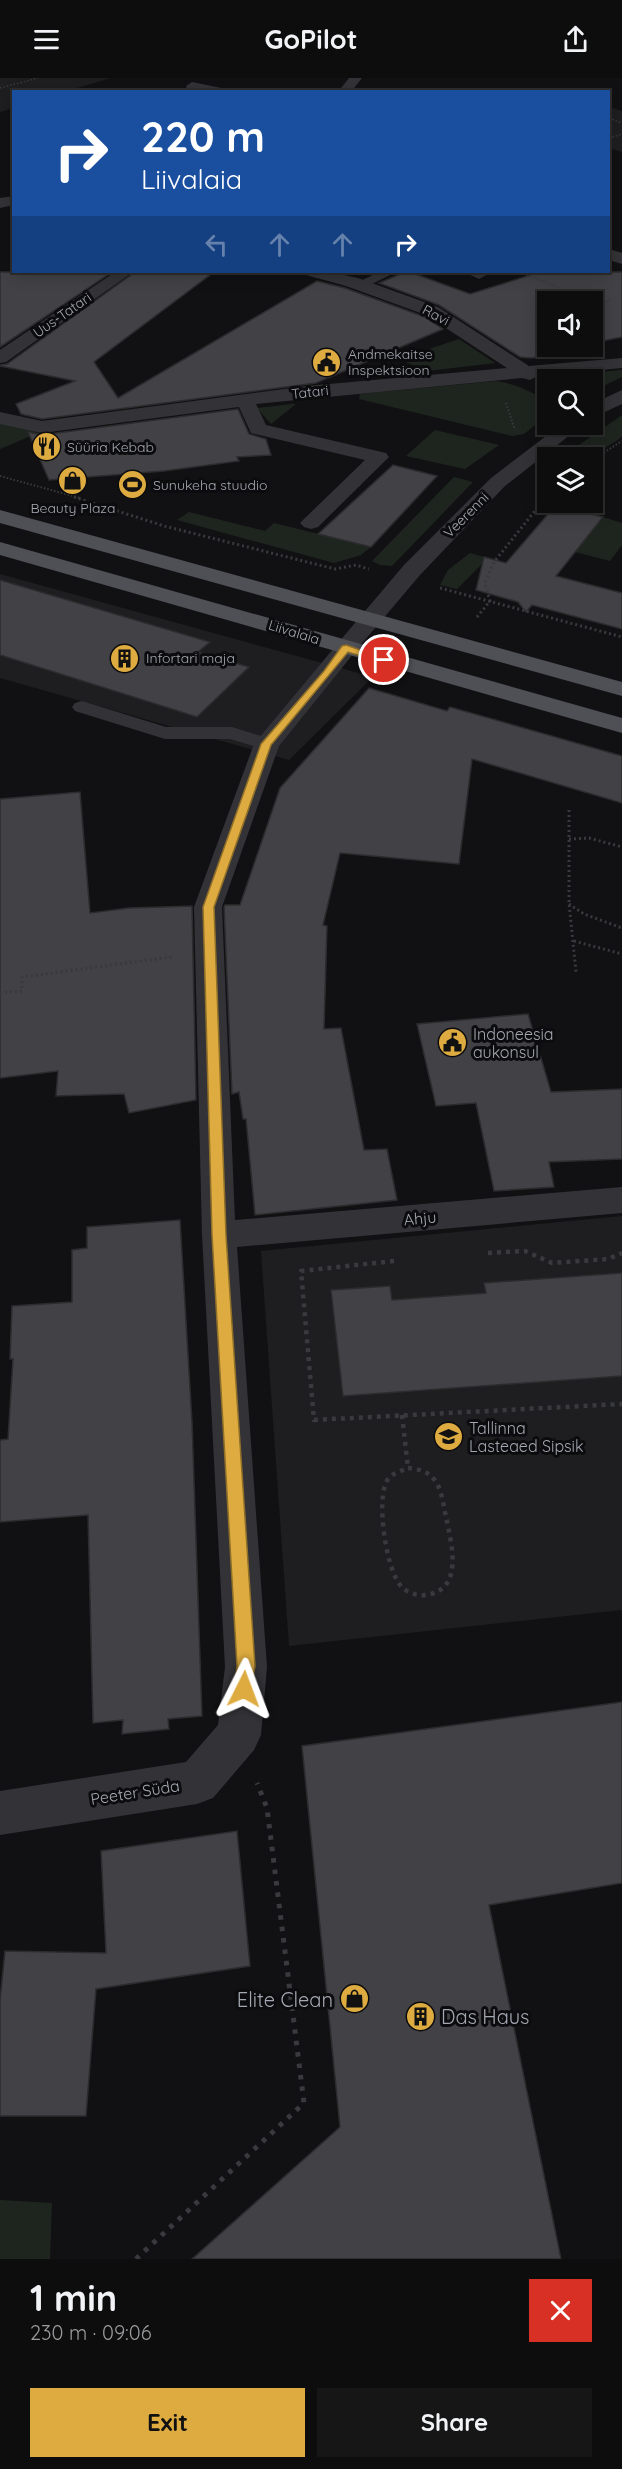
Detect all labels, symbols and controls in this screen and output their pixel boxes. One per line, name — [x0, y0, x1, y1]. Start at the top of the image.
text: GoPilot — [264, 22, 358, 56]
icon: menu — [30, 23, 63, 56]
icon: share — [559, 23, 592, 56]
text: 220 m — [141, 110, 265, 163]
icon: right — [42, 114, 120, 192]
text: Liivalaia — [141, 162, 242, 196]
icon: left — [200, 228, 233, 261]
icon: ahead — [263, 228, 296, 261]
icon: ahead — [326, 228, 359, 261]
icon: right — [389, 228, 422, 261]
street label: Uus-Tatari — [29, 288, 95, 342]
map controls — [537, 291, 603, 513]
button: sound — [537, 291, 603, 357]
street label: Ravi — [419, 300, 453, 330]
place label: Andmekaitse Inspektsioon — [348, 345, 433, 379]
public building icon: Andmekaitse Inspektsioon — [311, 346, 343, 378]
button: search — [537, 369, 603, 435]
street label: Tatari — [291, 381, 329, 403]
restaurant icon: Süüria Kebab — [30, 431, 62, 463]
place label: Süüria Kebab — [67, 438, 154, 456]
button: layers — [537, 447, 603, 513]
shop icon: Beauty Plaza — [57, 465, 89, 497]
sports icon: Sunukeha stuudio — [116, 469, 148, 501]
place label: Sunukeha stuudio — [153, 476, 267, 494]
street label: Veerenni — [439, 488, 493, 542]
place label: Beauty Plaza — [30, 499, 116, 517]
street label: Liivalaia — [266, 616, 322, 648]
pin — [358, 634, 409, 685]
building icon: Infortari maja — [109, 642, 141, 674]
icon: arrive — [367, 643, 400, 676]
place label: Infortari maja — [146, 649, 235, 667]
place label: Indoneesia aukonsul — [473, 1024, 554, 1062]
public building icon: Indoneesia aukonsul — [436, 1027, 468, 1059]
street label: Ahju — [403, 1207, 437, 1229]
place label: Tallinna Lasteaed Sipsik — [469, 1418, 584, 1456]
school or university icon: Tallinna Lasteaed Sipsik — [432, 1421, 464, 1453]
position arrow — [212, 1657, 276, 1721]
street label: Peeter Süda — [89, 1775, 181, 1809]
shop icon: Elite Clean — [338, 1983, 370, 2015]
place label: Elite Clean — [237, 1987, 333, 2012]
building icon: Das Haus — [404, 2000, 436, 2032]
place label: Das Haus — [441, 2004, 529, 2029]
text: 1 min — [30, 2275, 117, 2320]
button: close — [529, 2279, 592, 2342]
text: 230 m · 09:06 — [30, 2320, 151, 2345]
button: Exit — [30, 2388, 305, 2457]
button: Share — [317, 2388, 592, 2457]

